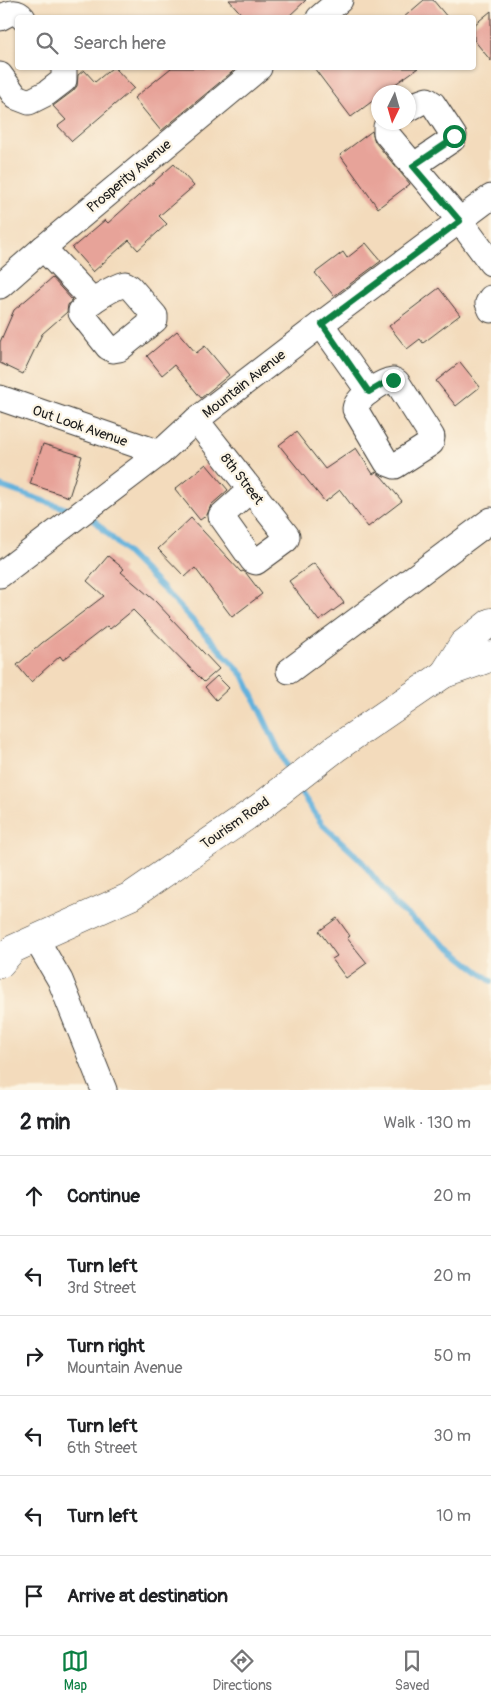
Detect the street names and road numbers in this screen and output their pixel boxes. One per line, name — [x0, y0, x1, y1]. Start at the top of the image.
street label: Prosperity Avenue — [83, 136, 175, 216]
street label: Mountain Avenue — [199, 346, 289, 422]
street label: Out Look Avenue — [30, 402, 130, 450]
street label: 8th Street — [217, 450, 267, 508]
street label: Tourism Road — [197, 793, 273, 853]

